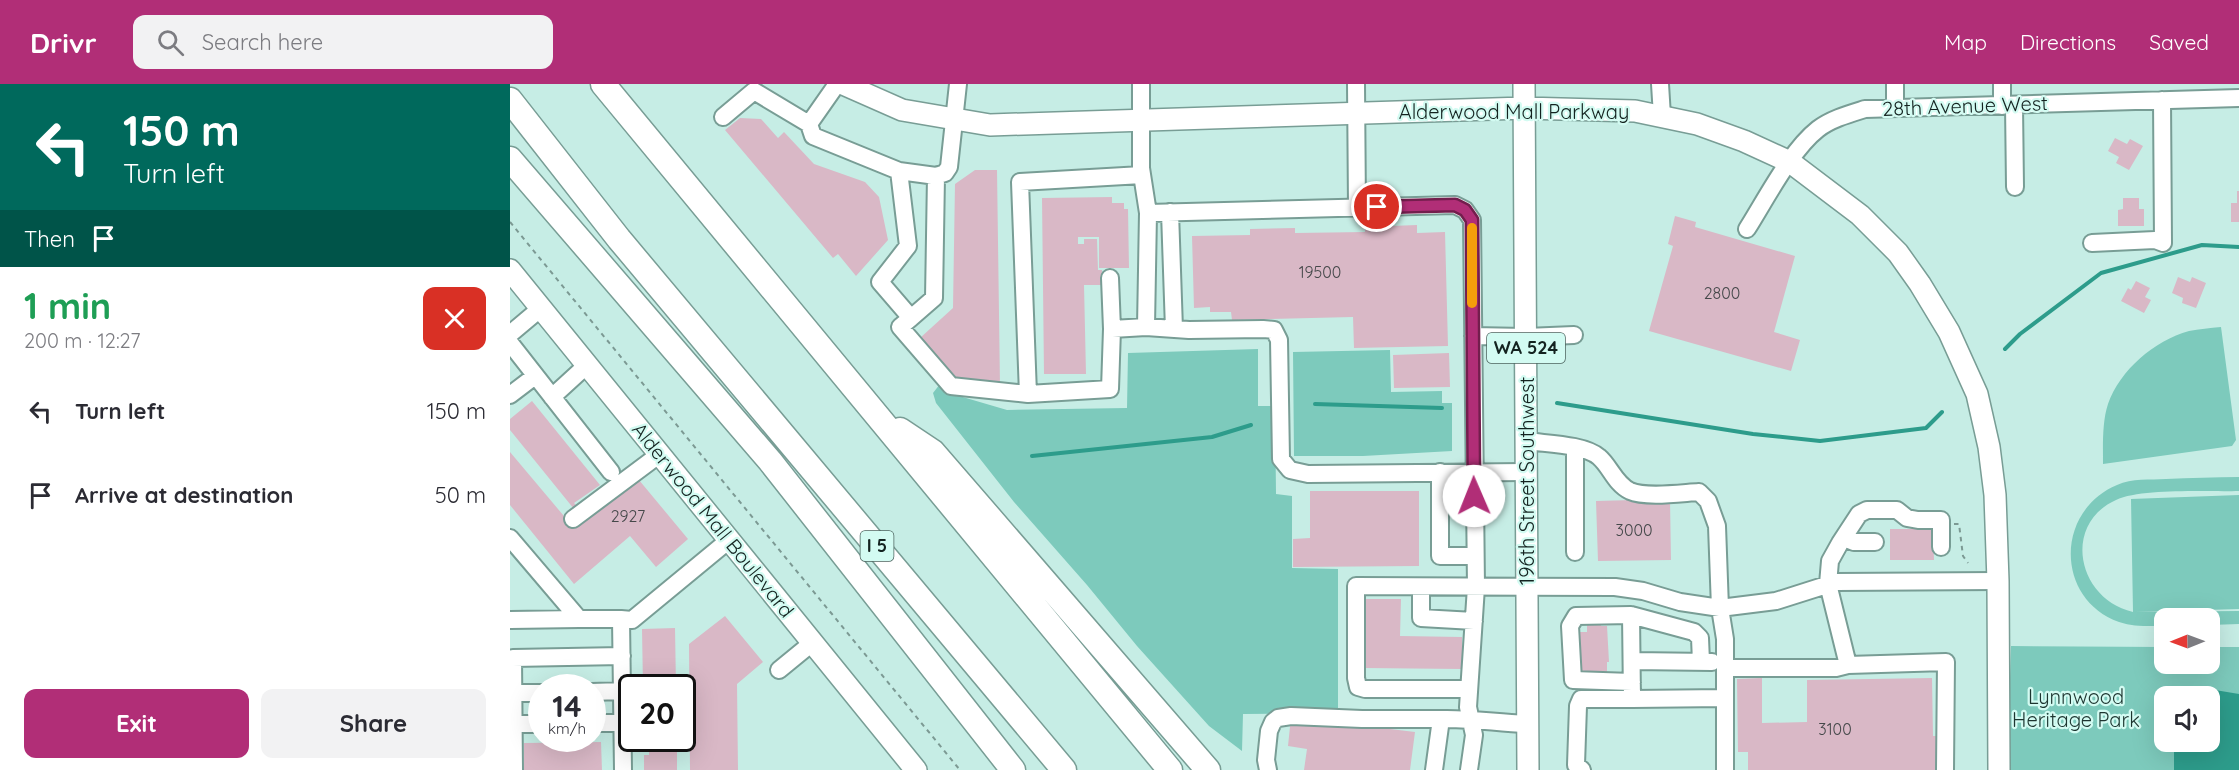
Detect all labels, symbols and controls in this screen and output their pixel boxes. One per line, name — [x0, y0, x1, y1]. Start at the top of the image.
search box — [133, 15, 553, 69]
text: Drivr — [30, 25, 97, 60]
icon: search — [154, 26, 187, 59]
text: Search here — [202, 28, 323, 56]
text: Map — [1944, 29, 1987, 55]
text: Directions — [2020, 29, 2116, 55]
text: Saved — [2149, 29, 2209, 55]
street label: 28th Avenue West — [1882, 90, 2048, 121]
street label: Alderwood Mall Parkway — [1399, 99, 1629, 124]
text: 150 m — [123, 104, 240, 157]
icon: left — [24, 108, 102, 186]
text: Turn left — [123, 156, 225, 190]
pin — [1351, 181, 1402, 232]
icon: arrive — [1360, 190, 1393, 223]
icon: arrive — [87, 222, 120, 255]
text: Then — [24, 225, 75, 253]
house number: 19500 — [1299, 262, 1341, 282]
text: 1 min — [24, 283, 111, 328]
house number: 2800 — [1704, 283, 1740, 303]
button: close — [423, 287, 486, 350]
text: 200 m · 12:27 — [24, 328, 141, 353]
road number: WA 524 — [1487, 333, 1565, 363]
street label: 196th Street Southwest — [1514, 377, 1539, 585]
icon: left — [24, 395, 57, 428]
text: Turn left — [75, 397, 165, 425]
text: 150 m — [427, 397, 486, 425]
street label: Alderwood Mall Boulevard — [627, 417, 800, 622]
position arrow — [1442, 464, 1506, 528]
icon: arrive — [24, 479, 57, 512]
text: Arrive at destination — [75, 481, 293, 509]
text: 50 m — [435, 481, 486, 509]
house number: 2927 — [611, 506, 645, 526]
house number: 3000 — [1616, 520, 1652, 540]
road number: I 5 — [860, 531, 894, 561]
north arrow — [2154, 608, 2220, 674]
map controls — [2154, 608, 2220, 752]
speed limit sign: 20 — [618, 674, 696, 752]
park label: Lynnwood Heritage Park — [2012, 684, 2140, 732]
button: sound — [2154, 686, 2220, 752]
text: 14 — [552, 687, 582, 725]
button: Exit — [24, 689, 249, 758]
button: Share — [261, 689, 486, 758]
text: km/h — [548, 719, 586, 738]
house number: 3100 — [1818, 719, 1852, 739]

